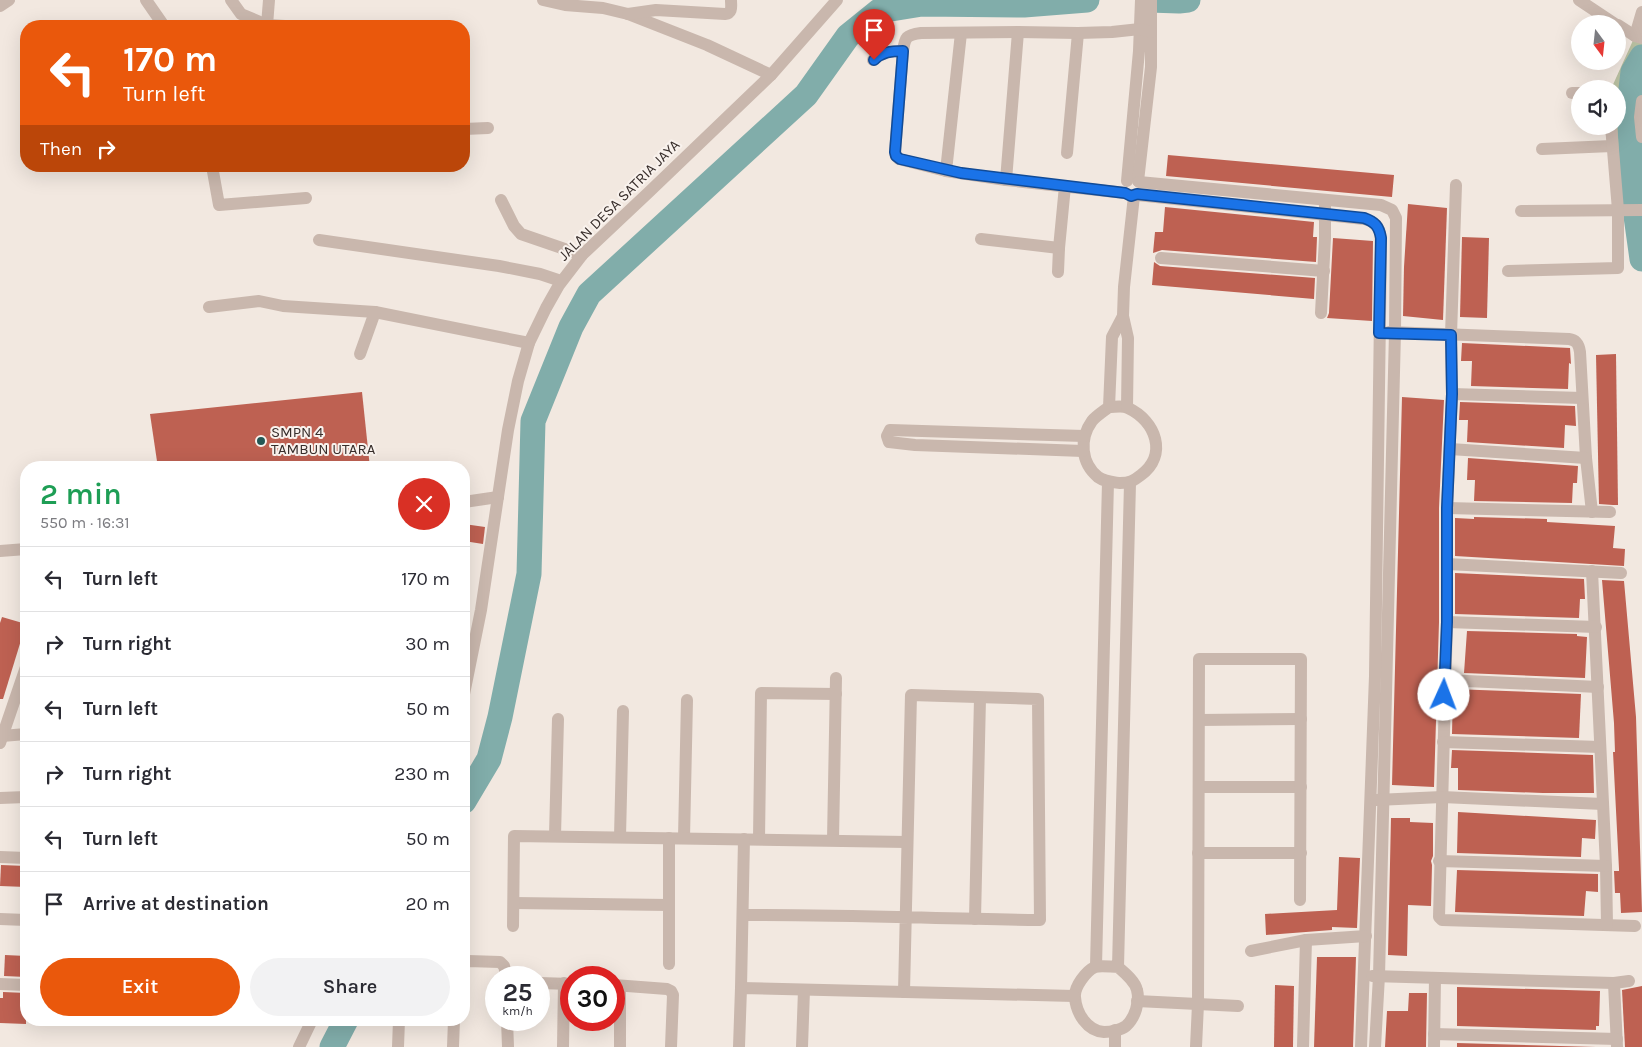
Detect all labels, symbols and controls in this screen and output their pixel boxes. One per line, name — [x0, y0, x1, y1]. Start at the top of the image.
pin — [853, 9, 895, 60]
north arrow — [1571, 15, 1626, 70]
map controls — [1571, 15, 1626, 135]
icon: arrive — [860, 16, 888, 44]
text: 170 m — [123, 39, 217, 80]
icon: left — [40, 40, 105, 105]
button: sound — [1571, 80, 1626, 135]
text: Turn left — [123, 81, 206, 107]
icon: right — [92, 135, 120, 163]
street label: JALAN DESA SATRIA JAYA — [555, 135, 684, 264]
text: Then — [40, 138, 82, 160]
place label: SMPN 4 TAMBUN UTARA — [271, 423, 376, 458]
marker: SMPN 4 TAMBUN UTARA — [255, 435, 267, 447]
text: 2 min — [40, 476, 122, 512]
button: close — [398, 478, 450, 530]
text: 550 m · 16:31 — [40, 513, 130, 532]
icon: left — [40, 565, 68, 593]
text: Turn left — [83, 568, 158, 590]
text: 170 m — [401, 568, 450, 590]
icon: right — [40, 630, 68, 658]
text: Turn right — [83, 633, 172, 655]
text: 30 m — [405, 633, 450, 655]
position arrow — [1417, 668, 1469, 720]
icon: left — [40, 695, 68, 723]
text: Turn left — [83, 698, 158, 720]
text: 50 m — [406, 698, 450, 720]
icon: right — [40, 760, 68, 788]
text: Turn right — [83, 763, 172, 785]
text: 230 m — [394, 763, 450, 785]
icon: left — [40, 825, 68, 853]
text: Turn left — [83, 828, 158, 850]
text: 50 m — [406, 828, 450, 850]
icon: arrive — [40, 890, 68, 918]
text: Arrive at destination — [83, 893, 269, 915]
text: 20 m — [405, 893, 450, 915]
button: Exit — [40, 958, 240, 1016]
button: Share — [250, 958, 450, 1016]
speed limit sign: 30 — [560, 966, 625, 1031]
text: 25 — [503, 978, 532, 1007]
text: km/h — [502, 1004, 533, 1018]

